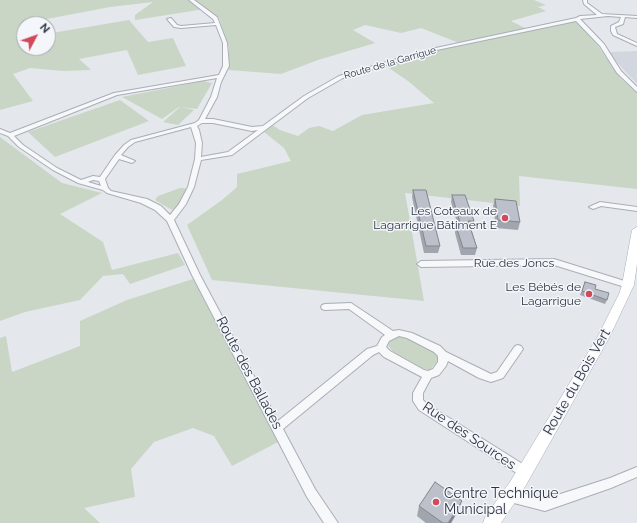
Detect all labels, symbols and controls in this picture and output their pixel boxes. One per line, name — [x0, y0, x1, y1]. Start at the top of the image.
north arrow — [16, 16, 56, 56]
text: N — [37, 21, 52, 36]
street label: Route de la Garrigue — [343, 44, 437, 82]
place label: Les Coteaux de Lagarrigue Bâtiment E — [373, 204, 497, 232]
marker: Les Coteaux de Lagarrigue Bâtiment E — [500, 213, 510, 223]
street label: Rue des Joncs — [474, 256, 554, 270]
place label: Les Bébés de Lagarrigue — [505, 280, 581, 308]
marker: Les Bébés de Lagarrigue — [584, 289, 594, 299]
street label: Route des Ballades — [212, 314, 286, 432]
street label: Route du Bois Vert — [540, 326, 614, 438]
street label: Rue des Sources — [419, 399, 519, 473]
place label: Centre Technique Municipal — [444, 486, 559, 518]
marker: Centre Technique Municipal — [431, 497, 441, 507]

